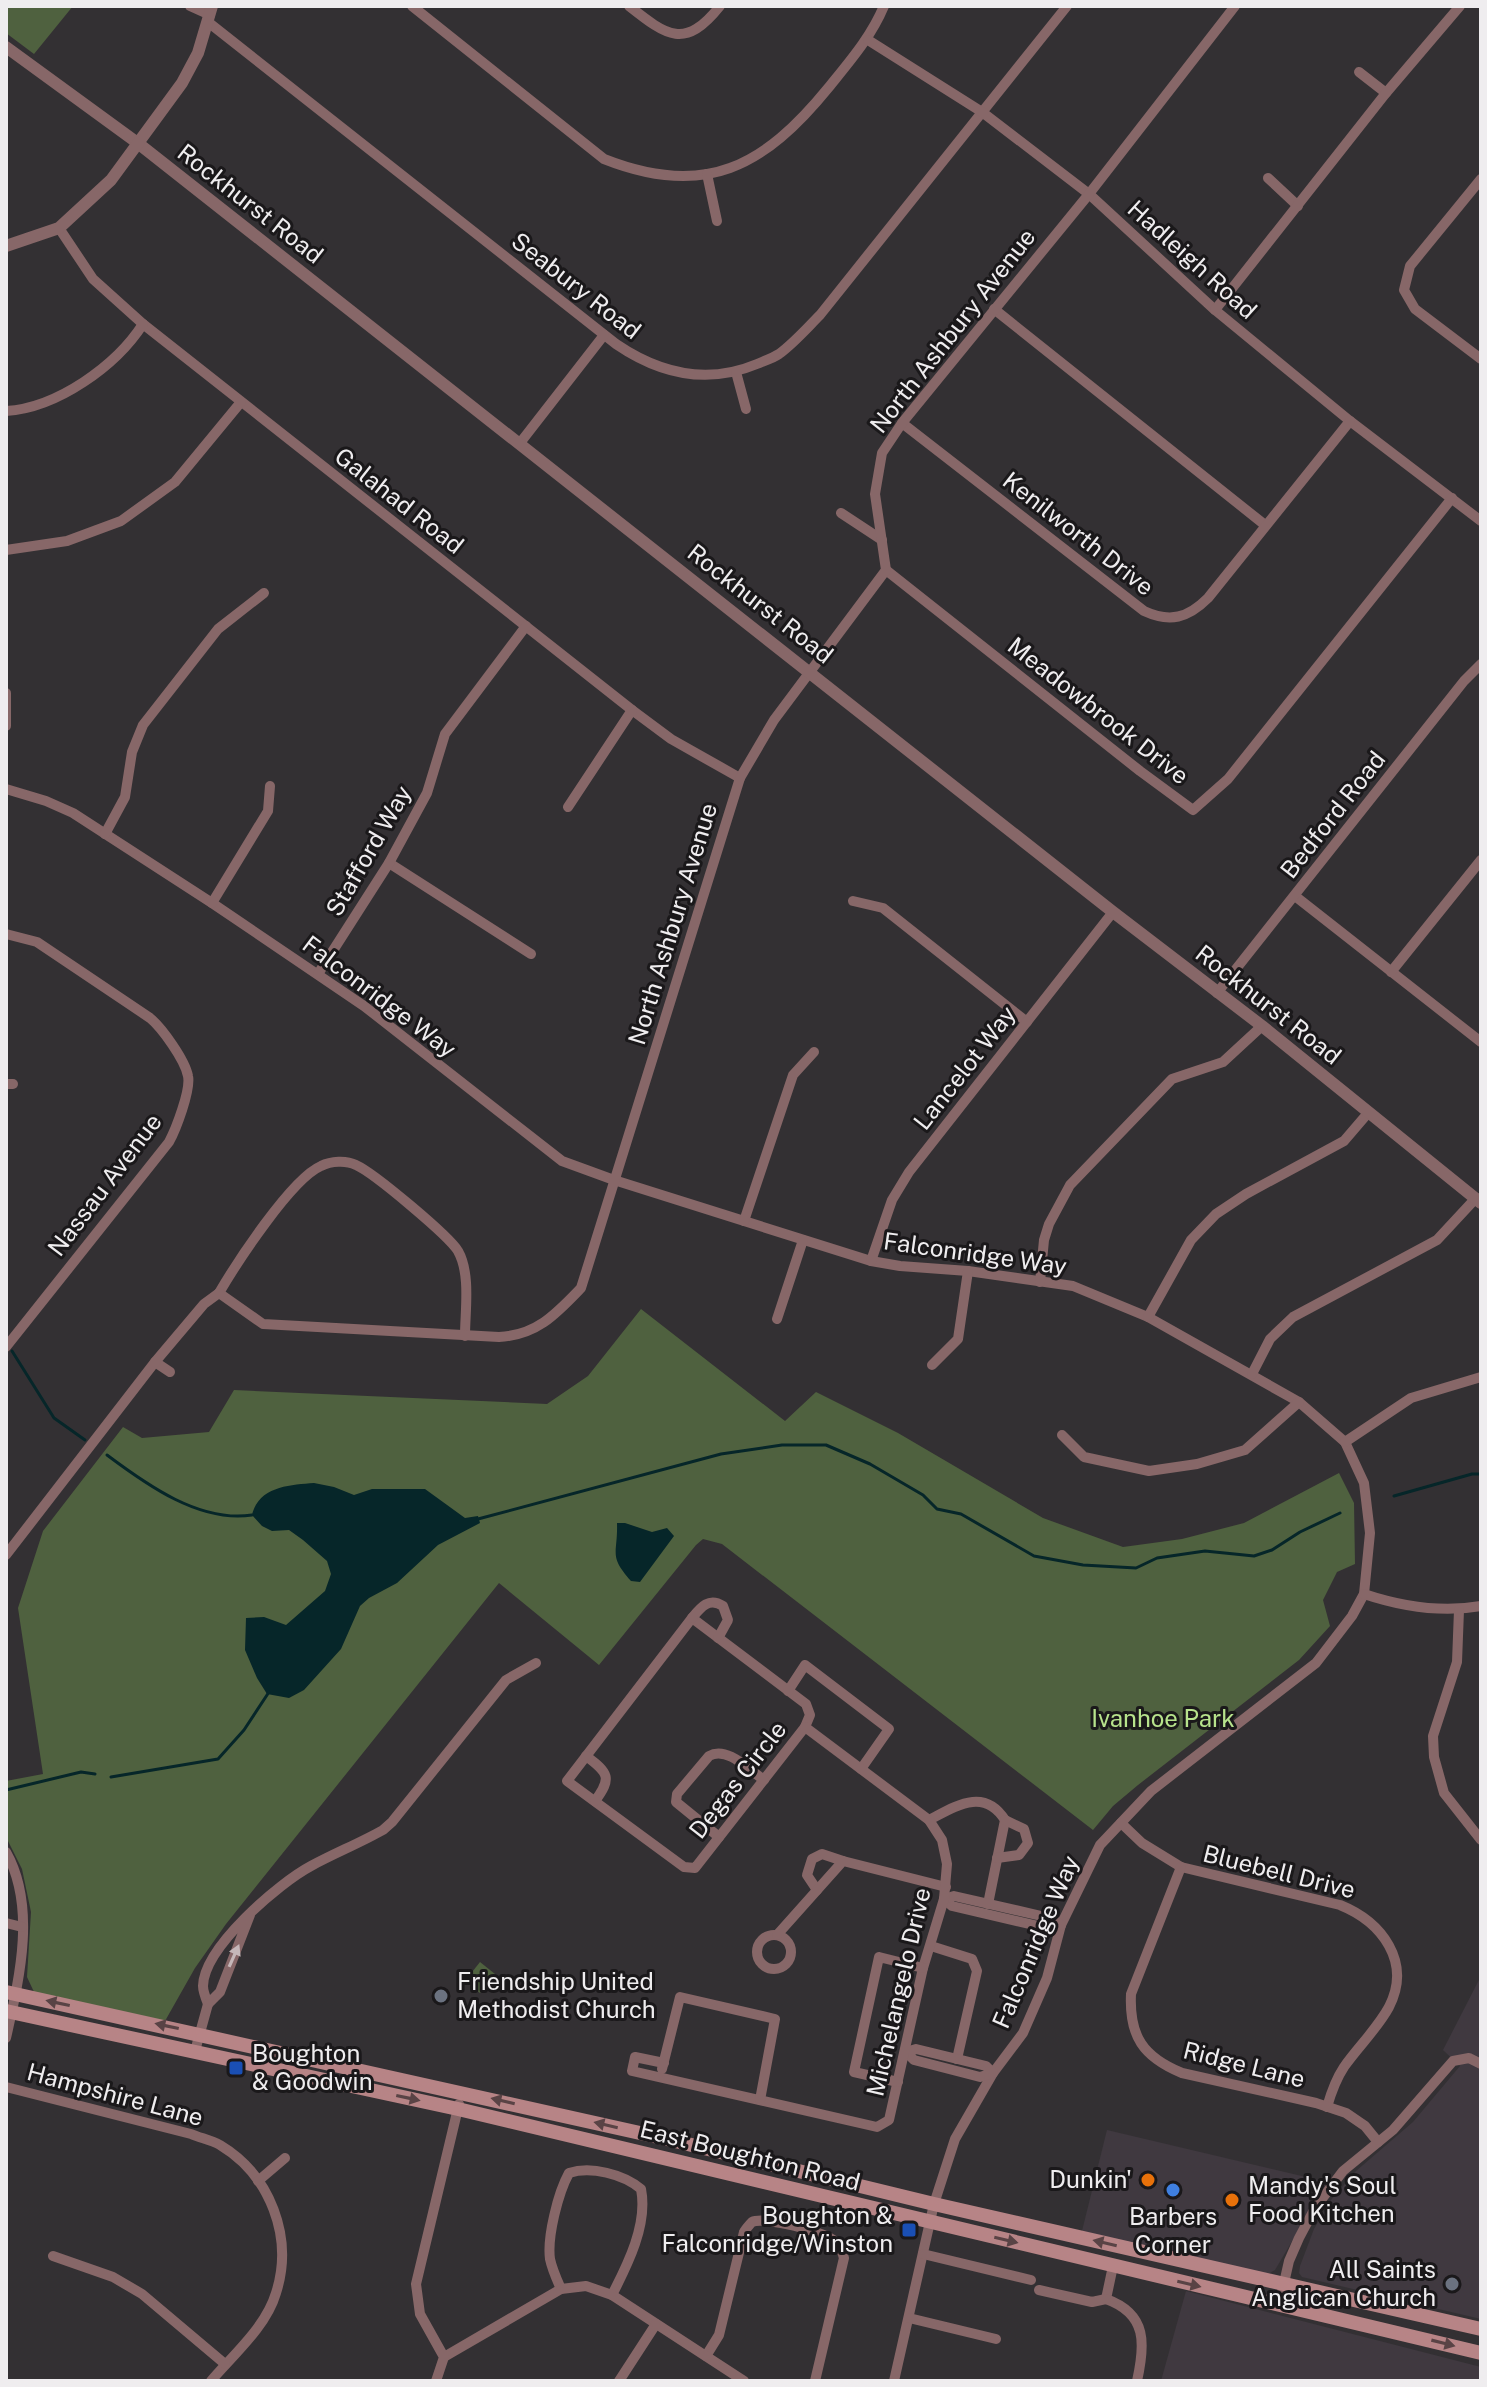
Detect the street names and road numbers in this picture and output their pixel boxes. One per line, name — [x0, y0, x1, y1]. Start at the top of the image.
street label: Rockhurst Road — [172, 138, 329, 269]
street label: Hadleigh Road — [1122, 194, 1263, 324]
street label: North Ashbury Avenue — [864, 223, 1041, 438]
street label: Seabury Road — [506, 226, 647, 344]
street label: Galahad Road — [330, 441, 469, 559]
street label: Kenilworth Drive — [998, 466, 1160, 601]
street label: Rockhurst Road — [682, 538, 839, 669]
street label: Meadowbrook Drive — [1003, 631, 1195, 789]
street label: Bedford Road — [1274, 745, 1390, 883]
street label: Stafford Way — [320, 780, 417, 921]
street label: North Ashbury Avenue — [622, 799, 722, 1048]
street label: Falconridge Way — [297, 929, 462, 1063]
street label: Rockhurst Road — [1190, 939, 1347, 1070]
street label: Lancelot Way — [907, 1000, 1021, 1135]
street label: Nassau Avenue — [42, 1108, 167, 1261]
street label: Falconridge Way — [882, 1226, 1069, 1280]
street label: Degas Circle — [683, 1715, 792, 1843]
street label: Bluebell Drive — [1200, 1839, 1358, 1903]
street label: Falconridge Way — [986, 1851, 1084, 2032]
street label: Michelangelo Drive — [860, 1885, 936, 2099]
street label: Ridge Lane — [1181, 2035, 1308, 2093]
street label: Hampshire Lane — [24, 2057, 206, 2131]
street label: East Boughton Road — [637, 2114, 863, 2196]

